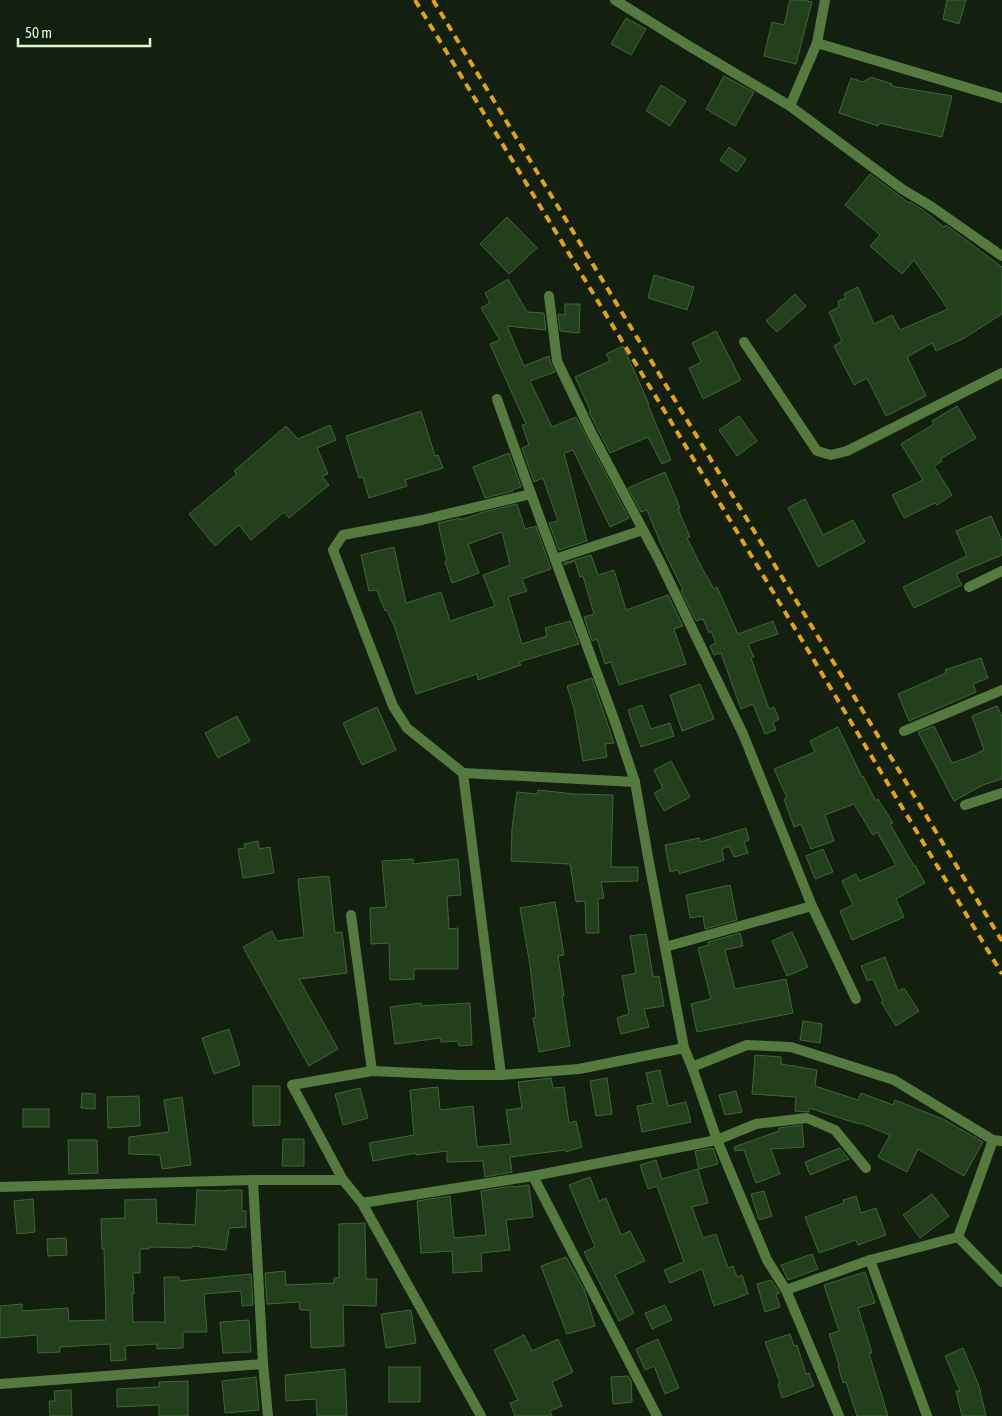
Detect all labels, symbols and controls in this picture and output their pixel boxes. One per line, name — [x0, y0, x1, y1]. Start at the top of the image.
scale bar — [18, 15, 150, 47]
text: 50 m — [25, 24, 52, 41]

